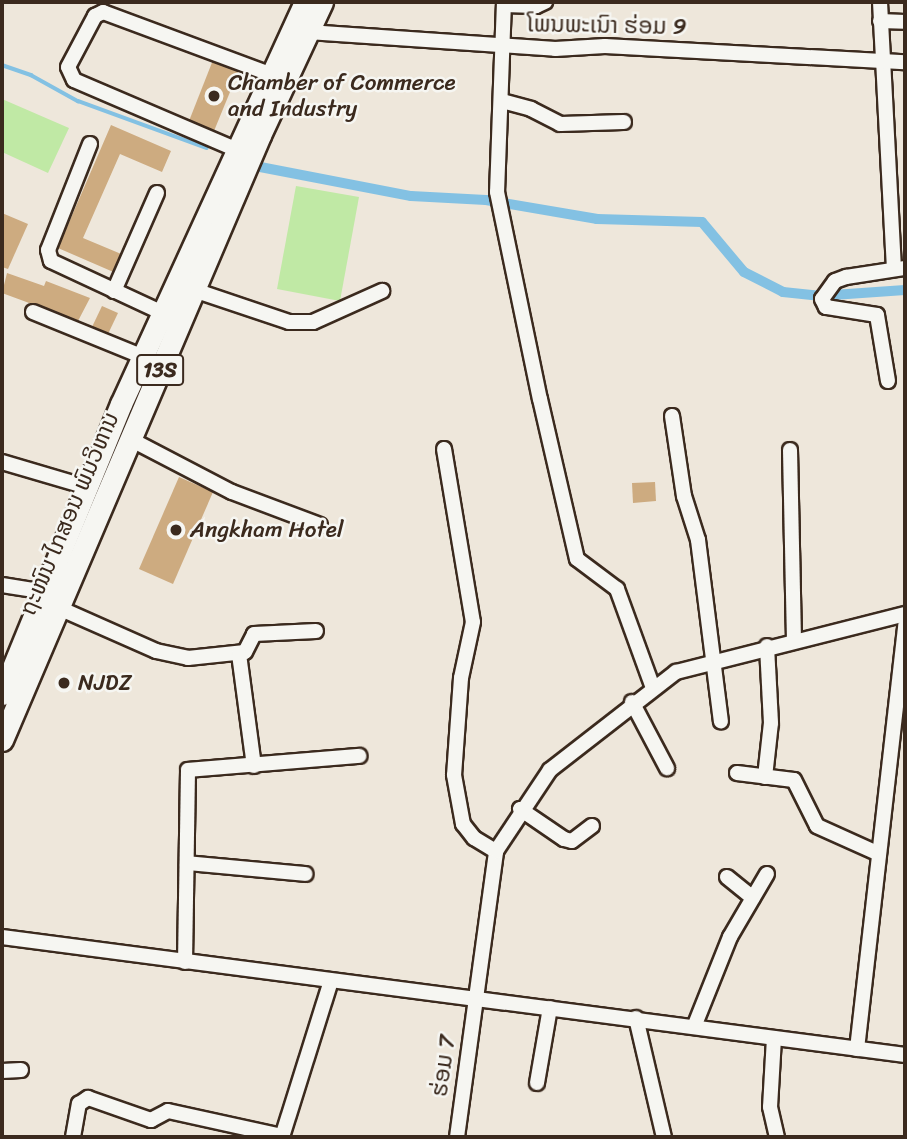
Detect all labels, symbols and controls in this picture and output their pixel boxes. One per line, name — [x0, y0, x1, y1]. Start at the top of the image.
street label: ໂພນພະເນົາ ຮ່ອມ 9 — [527, 11, 687, 41]
place label: Chamber of Commerce and Industry — [228, 69, 456, 123]
marker: Chamber of Commerce and Industry — [206, 88, 222, 104]
road number: 13S — [136, 352, 184, 388]
street label: ຖະໜົນ ໄກສອນ ພົມວິຫານ — [15, 408, 125, 620]
place label: Angkham Hotel — [190, 516, 345, 544]
marker: Angkham Hotel — [168, 522, 184, 538]
place label: NJDZ — [78, 669, 132, 697]
marker: NJDZ — [56, 675, 72, 691]
street label: ຮ່ອມ 7 — [426, 1034, 462, 1098]

